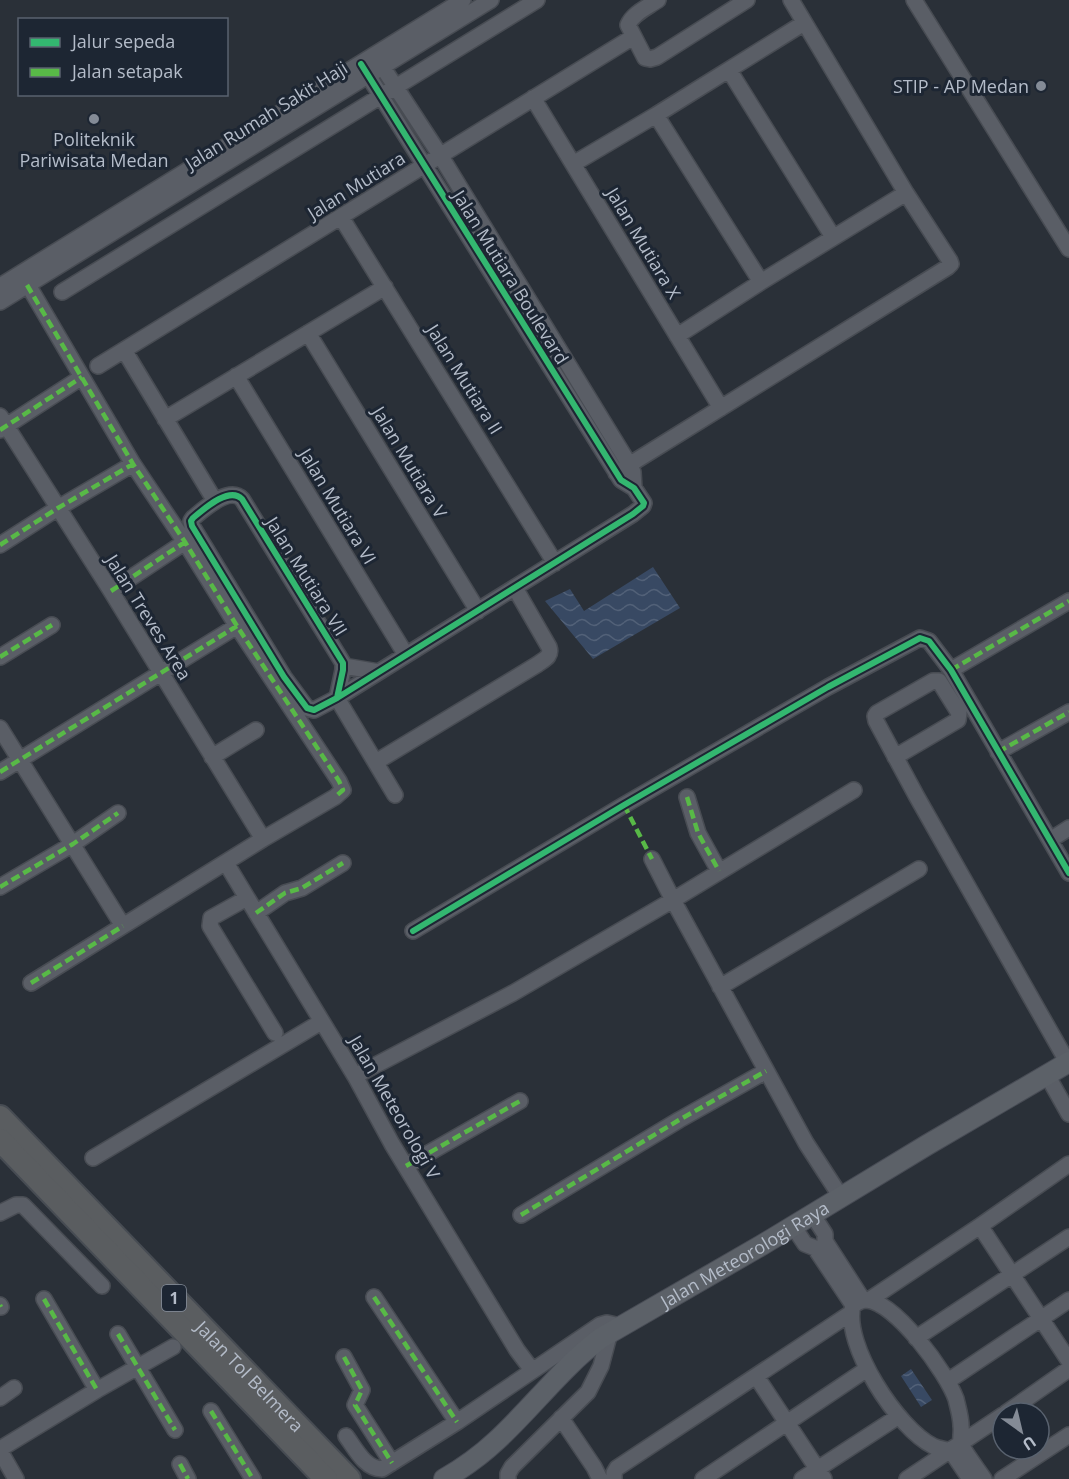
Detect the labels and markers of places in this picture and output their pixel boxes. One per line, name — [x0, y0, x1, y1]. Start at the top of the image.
place label: STIP - AP Medan — [893, 74, 1029, 98]
marker: STIP - AP Medan — [1034, 79, 1048, 93]
marker: Politeknik Pariwisata Medan — [87, 112, 101, 126]
place label: Politeknik Pariwisata Medan — [19, 127, 169, 172]

